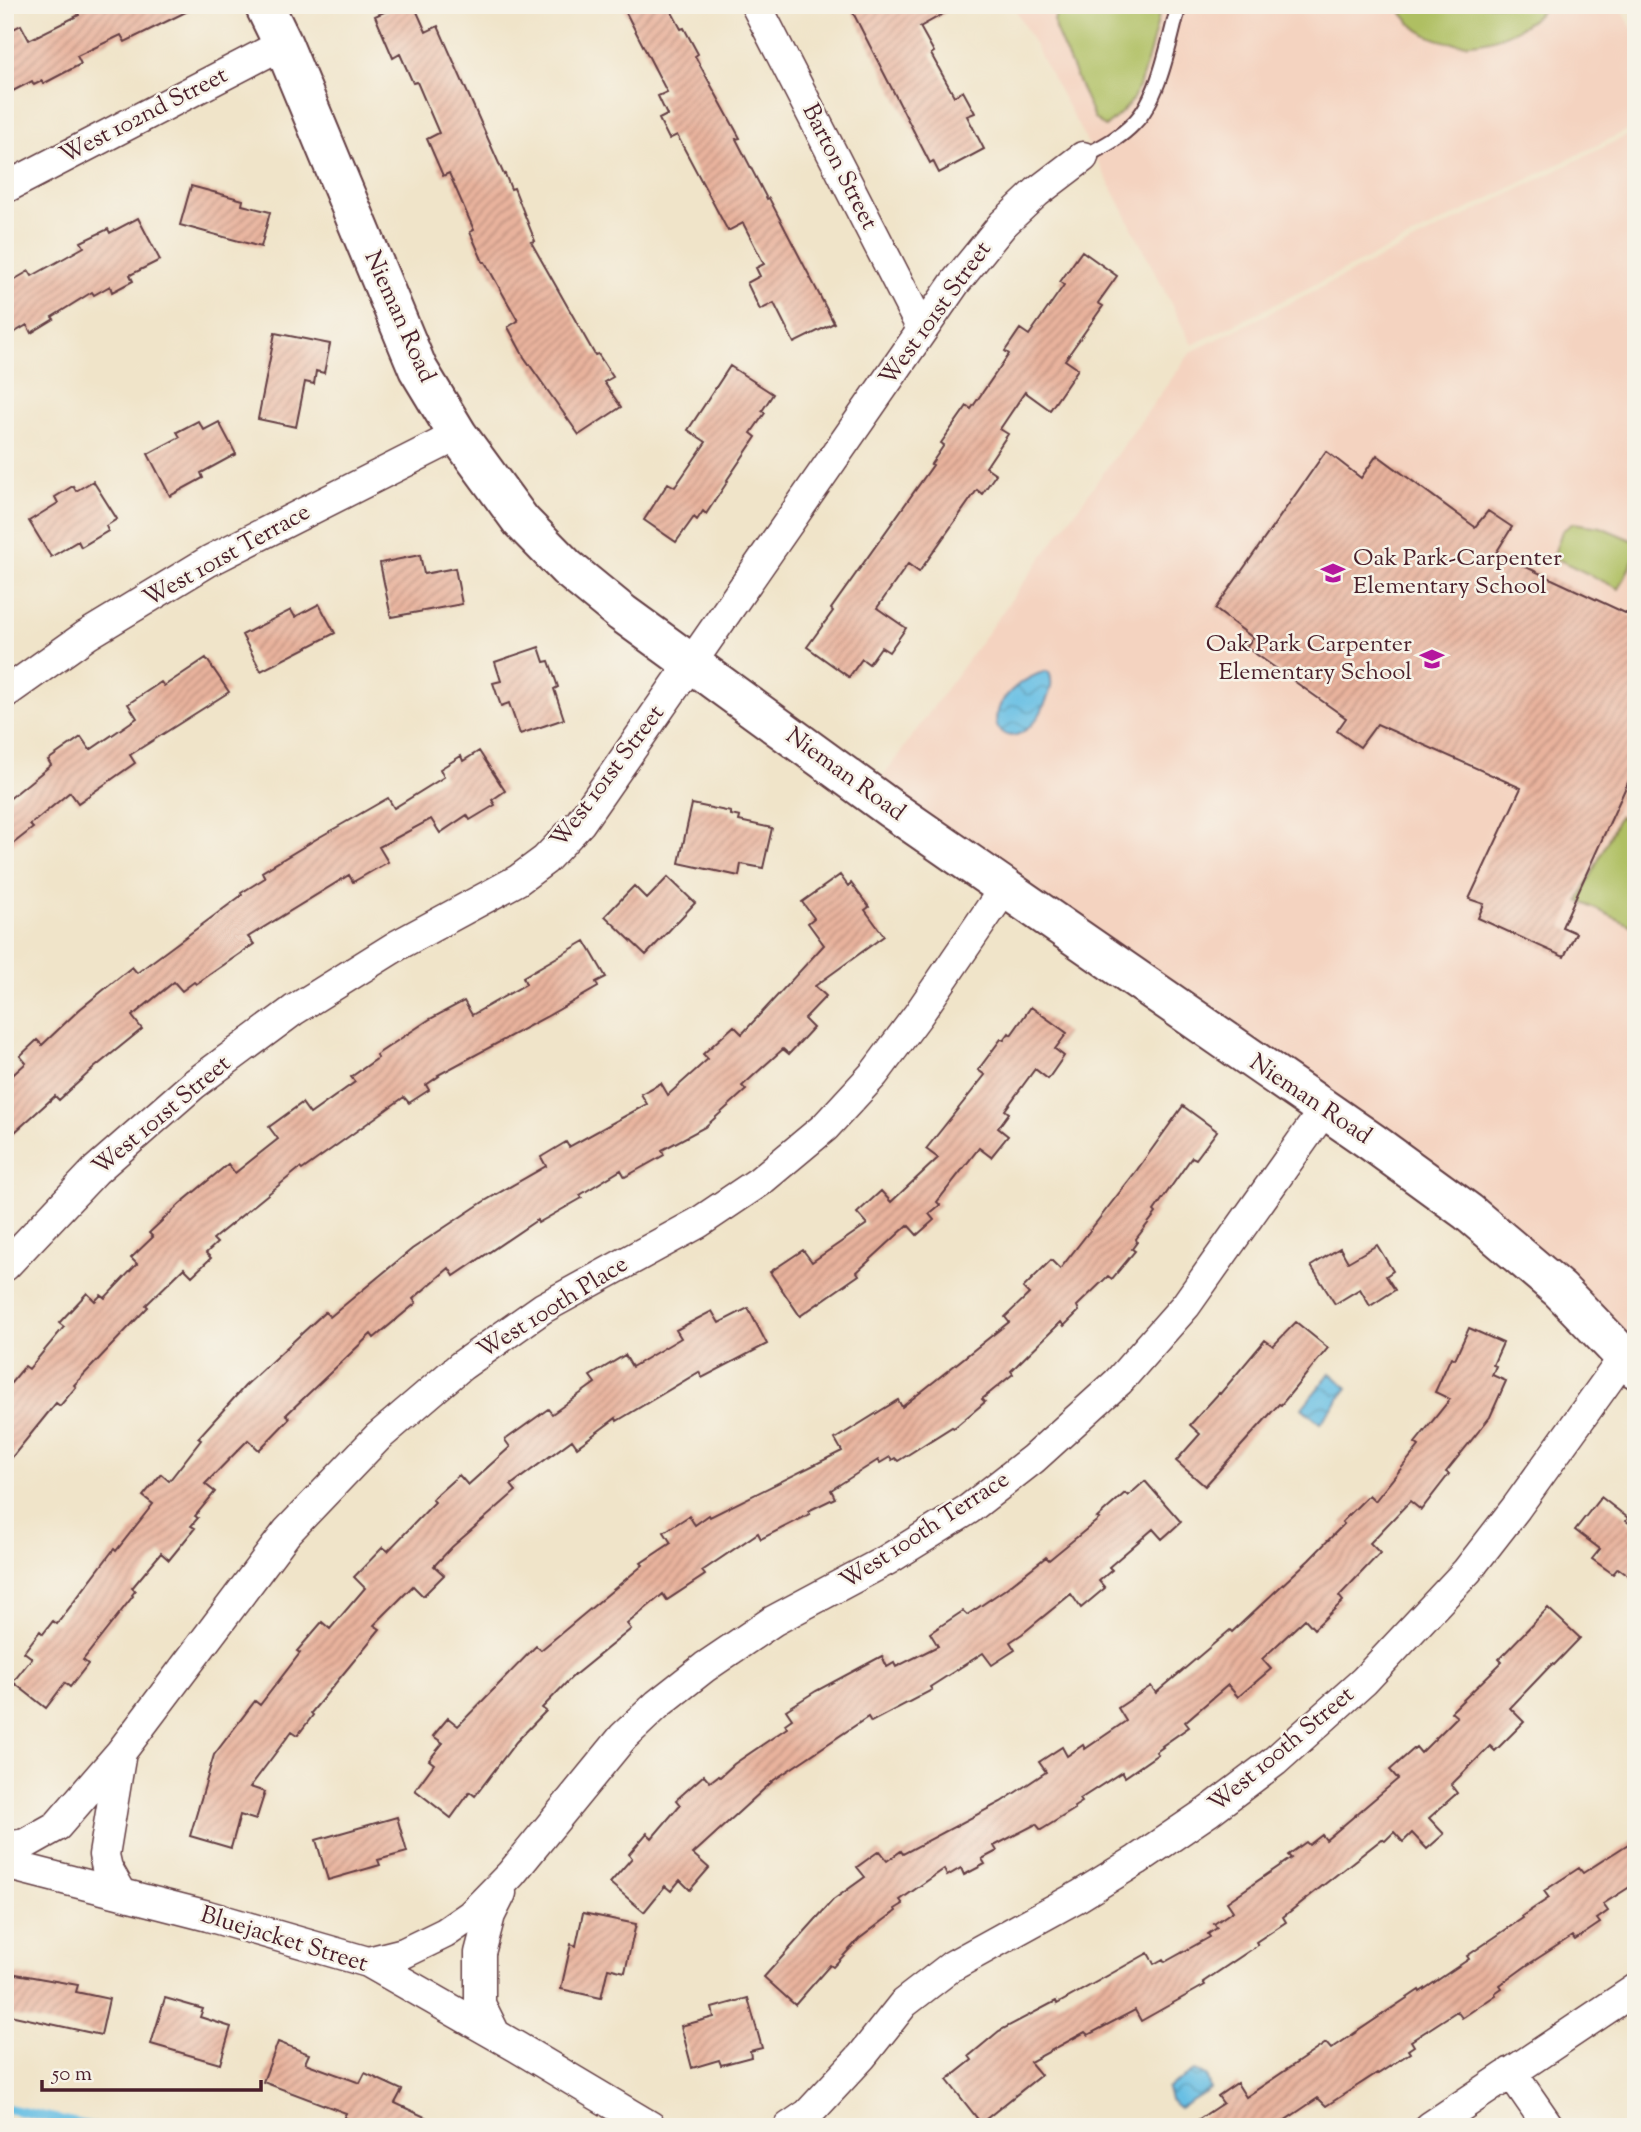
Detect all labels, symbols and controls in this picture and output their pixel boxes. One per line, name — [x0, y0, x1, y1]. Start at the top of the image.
street label: West 102nd Street — [54, 59, 234, 173]
street label: Barton Street — [793, 98, 885, 236]
street label: West 101st Street — [872, 235, 1000, 393]
street label: Nieman Road — [355, 246, 443, 389]
street label: West 101st Terrace — [137, 496, 317, 616]
place label: Oak Park-Carpenter Elementary School — [1353, 542, 1562, 604]
school or university icon: Oak Park-Carpenter Elementary School — [1319, 559, 1347, 587]
place label: Oak Park Carpenter Elementary School — [1206, 628, 1412, 690]
school or university icon: Oak Park Carpenter Elementary School — [1418, 645, 1446, 673]
street label: West 101st Street — [543, 698, 673, 856]
street label: Nieman Road — [778, 720, 912, 830]
street label: Nieman Road — [1242, 1046, 1378, 1154]
street label: West 101st Street — [85, 1048, 239, 1184]
street label: West 100th Place — [471, 1248, 635, 1368]
street label: West 100th Terrace — [834, 1463, 1016, 1599]
street label: West 100th Street — [1202, 1679, 1362, 1821]
street label: Bluejacket Street — [196, 1898, 372, 1982]
scale bar — [42, 2048, 261, 2092]
text: 50 m — [51, 2060, 92, 2090]

